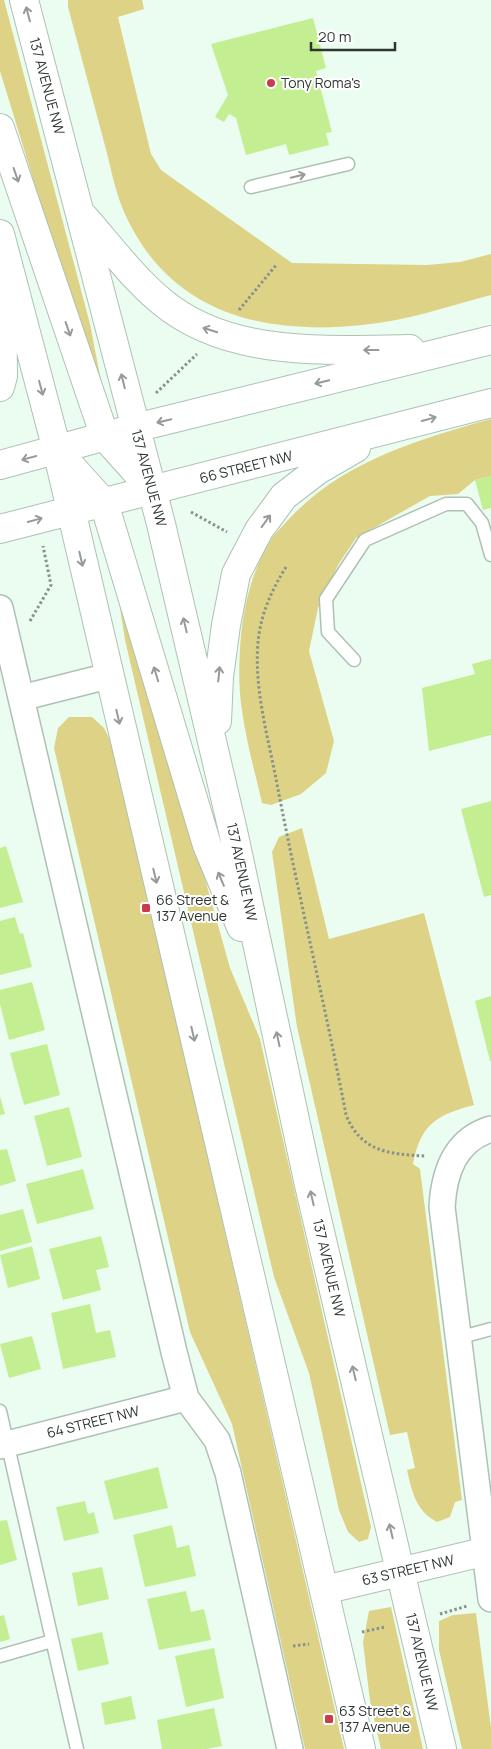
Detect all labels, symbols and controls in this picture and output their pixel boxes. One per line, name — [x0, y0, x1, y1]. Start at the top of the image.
one-way arrow — [22, 6, 32, 22]
scale bar — [311, 20, 395, 52]
text: 20 m — [318, 26, 351, 47]
street label: 137 AVENUE NW — [25, 35, 70, 137]
place label: Tony Roma's — [281, 73, 360, 92]
marker: Tony Roma's — [265, 77, 277, 89]
one-way arrow — [11, 166, 21, 182]
one-way arrow — [290, 170, 306, 180]
one-way arrow — [63, 320, 73, 336]
one-way arrow — [203, 325, 219, 334]
one-way arrow — [363, 345, 379, 354]
one-way arrow — [118, 374, 128, 390]
one-way arrow — [315, 378, 331, 387]
one-way arrow — [37, 380, 46, 396]
one-way arrow — [420, 414, 436, 424]
one-way arrow — [157, 417, 173, 426]
street label: 137 AVENUE NW — [127, 427, 172, 529]
street label: 66 STREET NW — [197, 446, 294, 487]
one-way arrow — [21, 454, 37, 463]
one-way arrow — [261, 514, 271, 528]
one-way arrow — [26, 515, 42, 524]
one-way arrow — [77, 551, 86, 567]
one-way arrow — [180, 617, 189, 633]
one-way arrow — [150, 666, 160, 682]
one-way arrow — [215, 666, 224, 682]
one-way arrow — [114, 709, 123, 725]
street label: 137 AVENUE NW — [223, 821, 262, 923]
one-way arrow — [151, 867, 160, 883]
one-way arrow — [216, 871, 225, 886]
place label: 66 Street & 137 Avenue — [156, 890, 229, 925]
marker: 66 Street & 137 Avenue — [140, 902, 152, 914]
one-way arrow — [189, 1025, 198, 1041]
one-way arrow — [273, 1031, 282, 1047]
one-way arrow — [307, 1190, 316, 1206]
street label: 137 AVENUE NW — [309, 1217, 350, 1319]
one-way arrow — [349, 1365, 358, 1381]
street label: 64 STREET NW — [45, 1401, 141, 1442]
one-way arrow — [386, 1524, 395, 1540]
street label: 63 STREET NW — [360, 1550, 456, 1589]
street label: 137 AVENUE NW — [402, 1611, 443, 1713]
place label: 63 Street & 137 Avenue — [339, 1701, 411, 1736]
marker: 63 Street & 137 Avenue — [323, 1713, 335, 1725]

